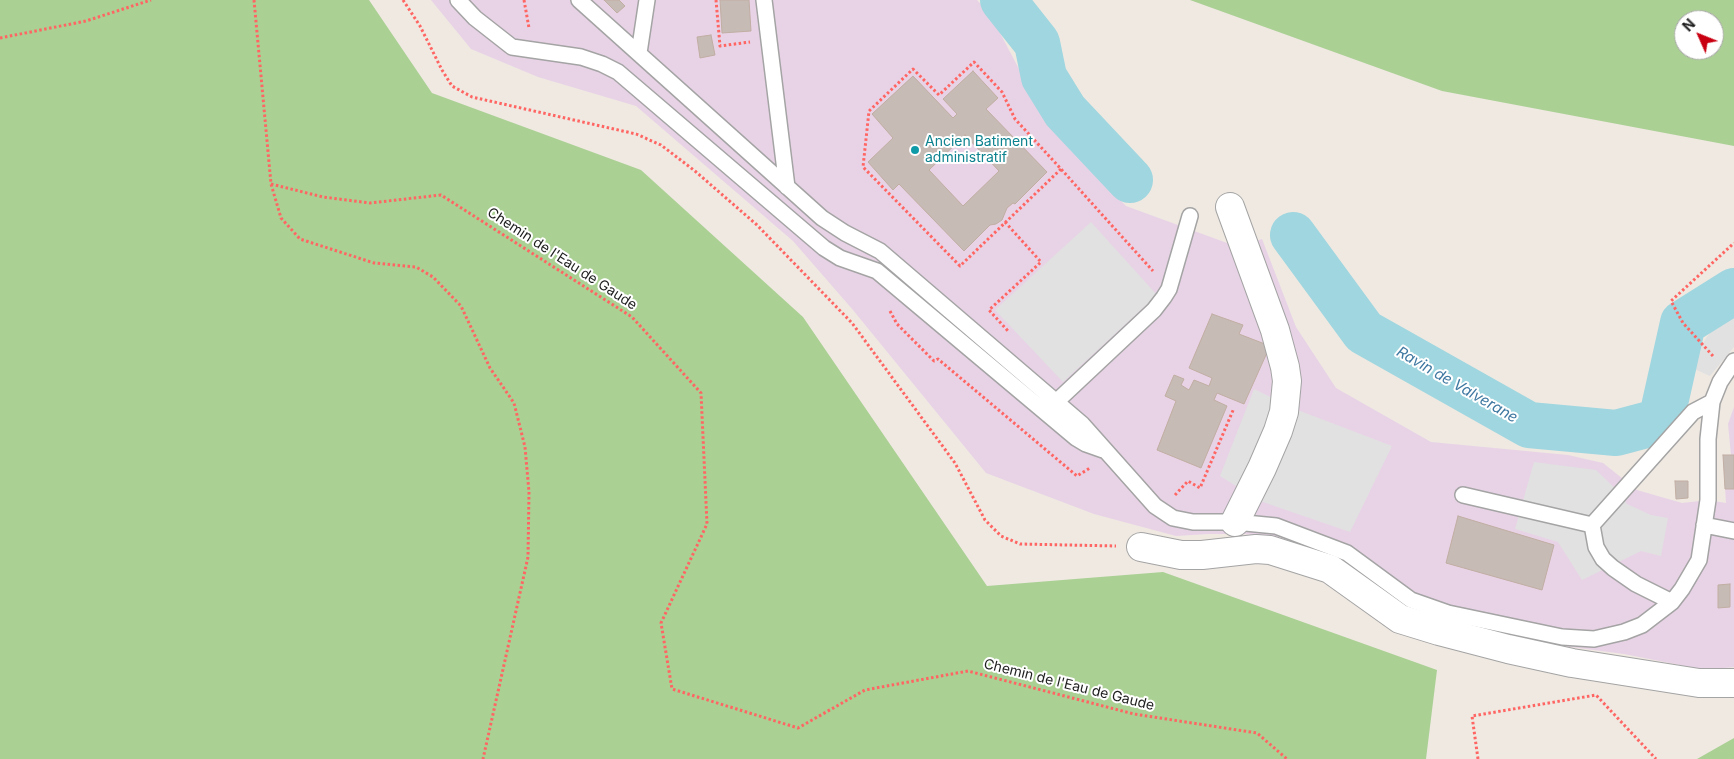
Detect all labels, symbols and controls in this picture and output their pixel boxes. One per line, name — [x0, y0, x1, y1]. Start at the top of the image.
north arrow — [1674, 10, 1724, 60]
text: N — [1679, 15, 1698, 35]
place label: Ancien Batiment administratif — [925, 134, 1033, 166]
marker: Ancien Batiment administratif — [909, 144, 921, 156]
street label: Chemin de l'Eau de Gaude — [484, 204, 640, 314]
water label: Ravin de Valverane — [1393, 343, 1521, 427]
street label: Chemin de l'Eau de Gaude — [982, 656, 1156, 714]

